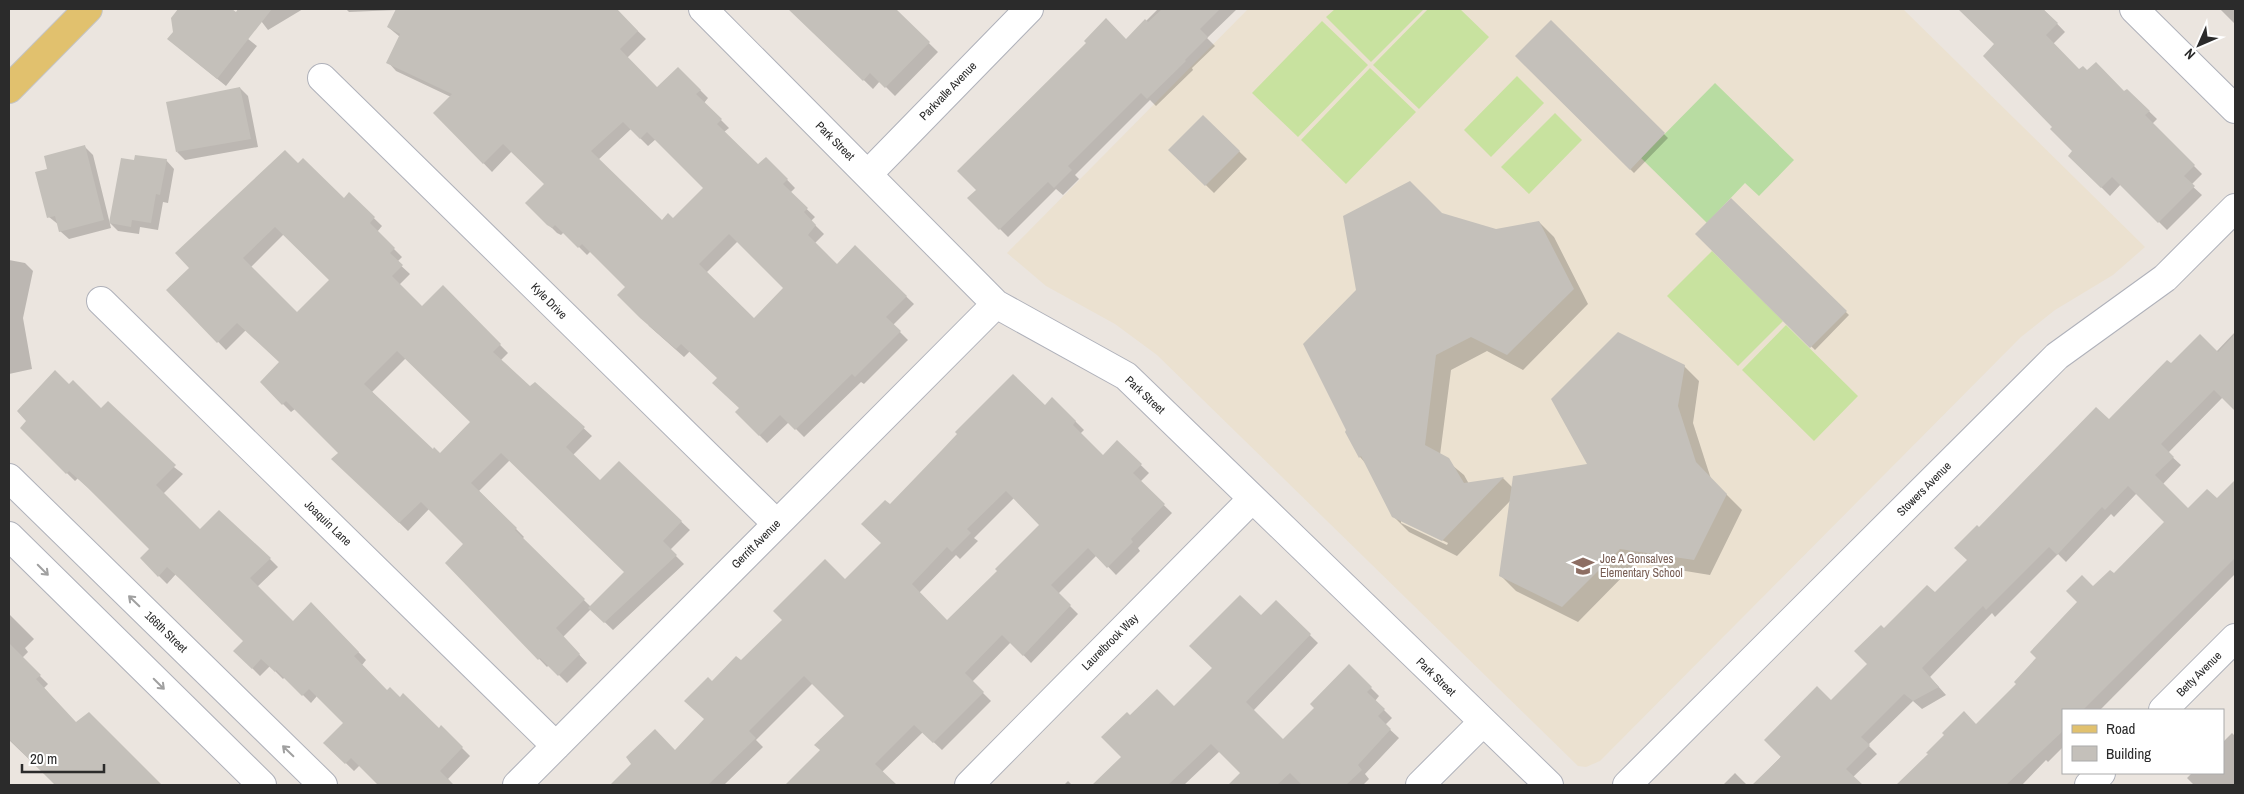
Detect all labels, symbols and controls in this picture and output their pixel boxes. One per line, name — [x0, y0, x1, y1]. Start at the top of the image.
north arrow — [2174, 20, 2224, 70]
text: N — [2181, 45, 2199, 63]
street label: Parkvalle Avenue — [916, 58, 980, 124]
street label: Park Street — [812, 118, 858, 164]
street label: Kyle Drive — [527, 279, 571, 323]
street label: Park Street — [1122, 372, 1169, 418]
street label: Stowers Avenue — [1893, 458, 1955, 520]
street label: Joaquin Lane — [301, 497, 355, 549]
street label: Gerritt Avenue — [728, 516, 784, 572]
place label: Joe A Gonsalves Elementary School — [1600, 551, 1683, 581]
school or university icon: Joe A Gonsalves Elementary School — [1570, 553, 1596, 579]
one-way arrow — [37, 564, 50, 576]
one-way arrow — [128, 595, 141, 607]
street label: 166th Street — [141, 608, 191, 657]
street label: Laurelbrook Way — [1078, 610, 1142, 674]
street label: Betty Avenue — [2173, 648, 2225, 700]
street label: Park Street — [1413, 654, 1459, 700]
one-way arrow — [153, 678, 165, 691]
legend — [2062, 709, 2224, 774]
text: Road — [2106, 718, 2135, 739]
scale bar — [22, 742, 105, 774]
text: Building — [2106, 743, 2151, 764]
one-way arrow — [282, 745, 294, 757]
text: 20 m — [30, 748, 57, 769]

